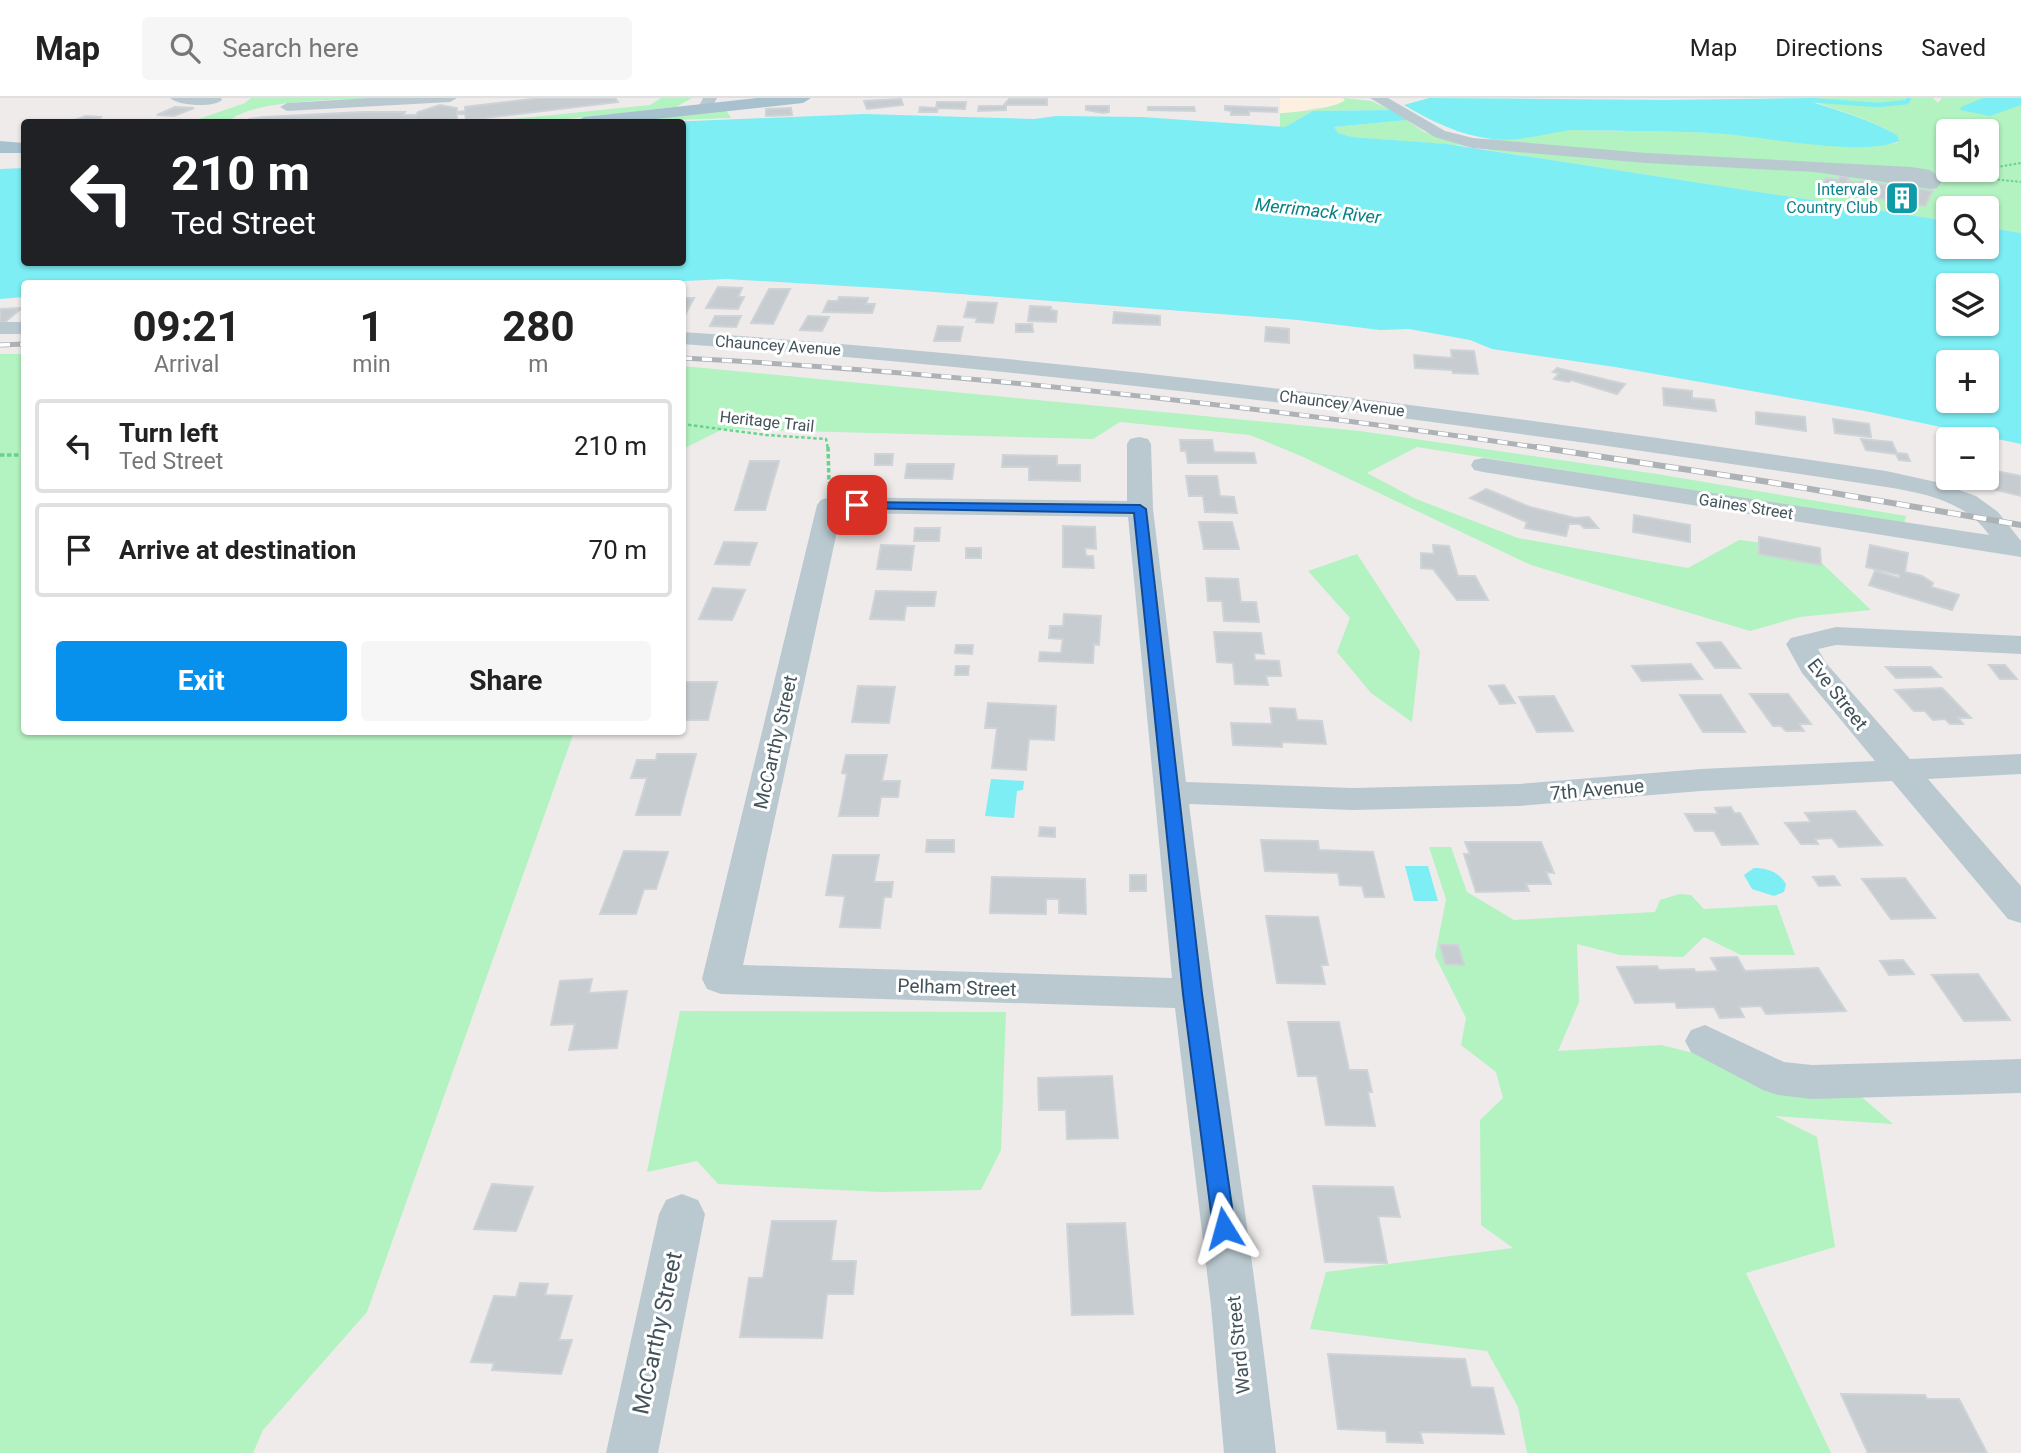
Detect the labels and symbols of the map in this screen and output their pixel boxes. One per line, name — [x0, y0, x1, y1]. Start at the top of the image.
building icon: Intervale Country Club — [1883, 179, 1921, 217]
place label: Intervale Country Club — [1786, 180, 1878, 217]
water label: Merrimack River — [1254, 193, 1383, 228]
street label: Chauncey Avenue — [714, 332, 842, 359]
street label: Chauncey Avenue — [1278, 386, 1406, 421]
street label: Heritage Trail — [719, 407, 815, 436]
pin — [827, 475, 887, 535]
street label: Gaines Street — [1697, 490, 1794, 523]
street label: Eve Street — [1803, 654, 1873, 735]
street label: McCarthy Street — [749, 673, 802, 811]
street label: 7th Avenue — [1549, 774, 1645, 805]
street label: Pelham Street — [897, 974, 1017, 1001]
position arrow — [1187, 1191, 1261, 1265]
street label: McCarthy Street — [627, 1249, 688, 1417]
street label: Ward Street — [1222, 1295, 1255, 1395]

